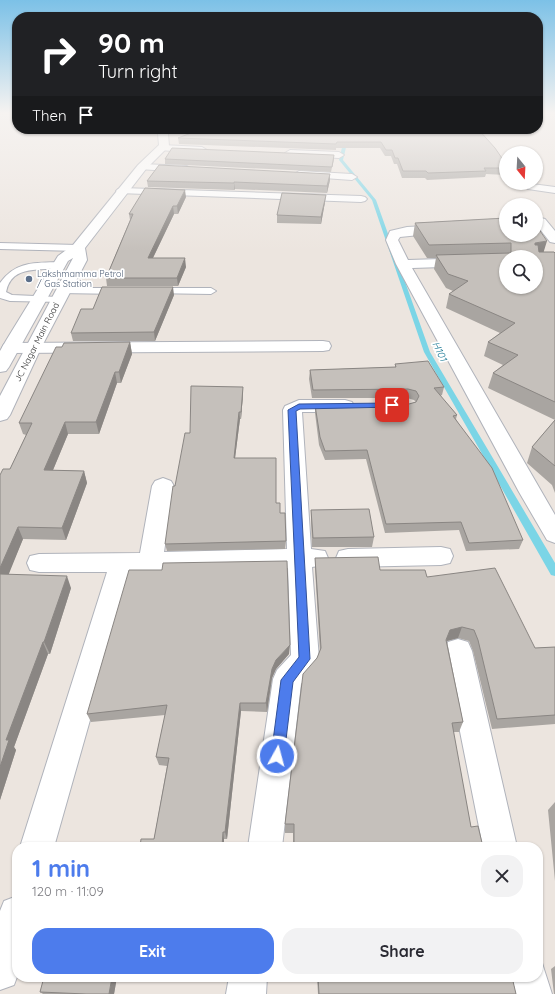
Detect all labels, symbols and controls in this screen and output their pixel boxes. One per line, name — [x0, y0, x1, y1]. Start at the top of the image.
text: 90 m — [98, 25, 165, 60]
icon: right — [32, 28, 84, 80]
text: Turn right — [98, 60, 178, 83]
icon: arrive — [75, 104, 97, 126]
text: Then — [32, 106, 67, 125]
north arrow — [499, 146, 543, 190]
map controls — [499, 146, 543, 294]
button: sound — [499, 198, 543, 242]
button: search — [499, 250, 543, 294]
place label: Lakshmamma Petrol / Gas Station — [37, 268, 124, 289]
marker: Lakshmamma Petrol / Gas Station — [24, 274, 34, 284]
street label: JC Nagar Main Road — [12, 300, 61, 383]
water label: H101 — [429, 339, 450, 364]
pin — [375, 388, 409, 422]
icon: arrive — [381, 394, 403, 416]
position arrow — [256, 735, 298, 777]
text: 1 min — [32, 853, 90, 883]
button: close — [481, 855, 523, 897]
text: 120 m · 11:09 — [32, 883, 104, 899]
button: Exit — [32, 928, 274, 974]
button: Share — [282, 928, 523, 974]

